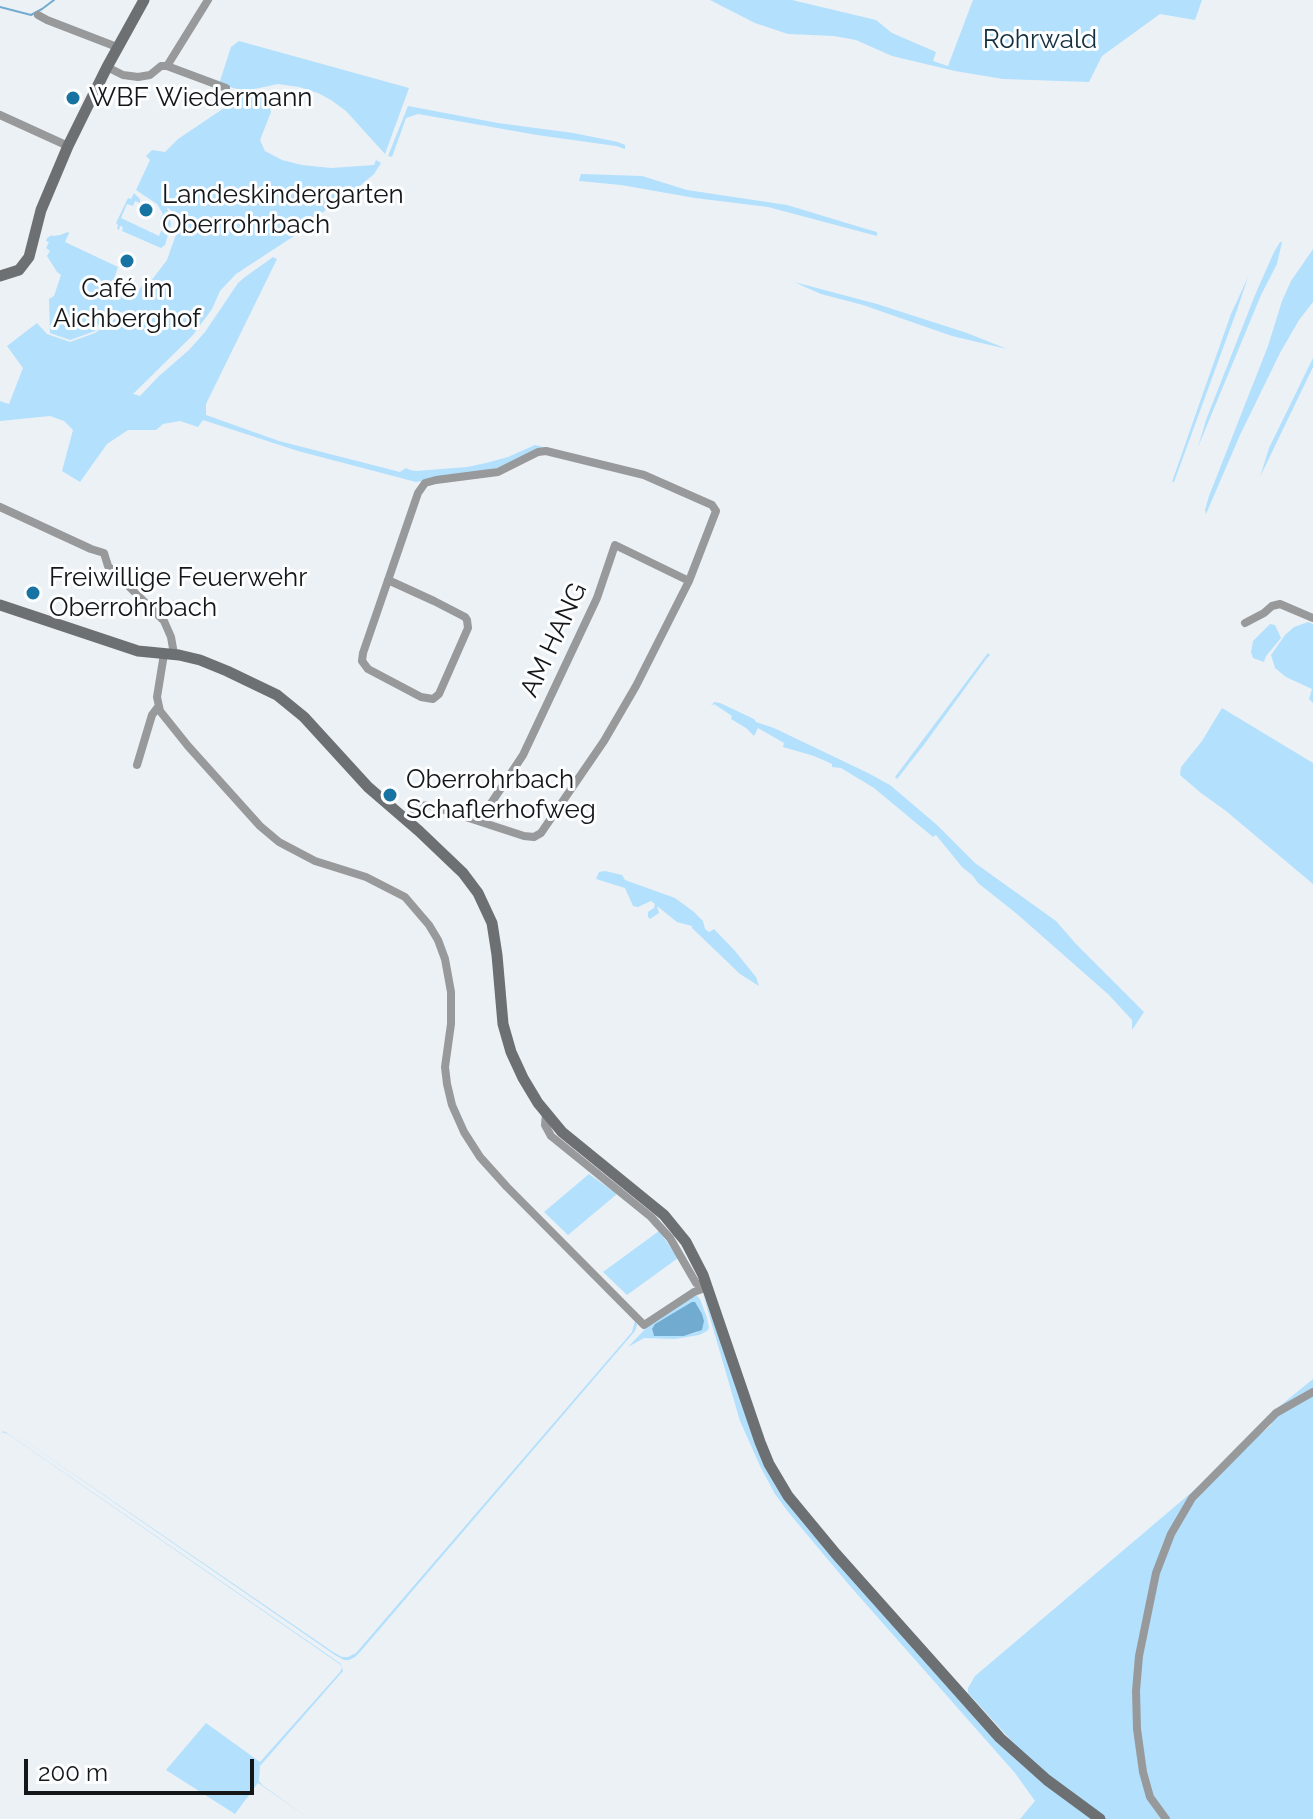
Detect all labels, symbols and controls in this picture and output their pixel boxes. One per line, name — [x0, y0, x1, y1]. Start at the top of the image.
park label: Rohrwald — [983, 24, 1097, 56]
place label: WBF Wiedermann — [89, 82, 313, 114]
marker: WBF Wiedermann — [64, 89, 82, 107]
place label: Landeskindergarten Oberrohrbach — [162, 179, 404, 240]
marker: Landeskindergarten Oberrohrbach — [137, 201, 155, 219]
marker: Café im Aichberghof — [118, 252, 136, 270]
place label: Café im Aichberghof — [53, 273, 201, 334]
place label: Freiwillige Feuerwehr Oberrohrbach — [49, 562, 307, 624]
street label: AM HANG — [514, 578, 594, 702]
marker: Freiwillige Feuerwehr Oberrohrbach — [24, 584, 42, 602]
place label: Oberrohrbach Schaflerhofweg — [406, 764, 596, 826]
marker: Oberrohrbach Schaflerhofweg — [381, 786, 399, 804]
scale bar — [28, 1743, 258, 1793]
text: 200 m — [38, 1758, 108, 1787]

